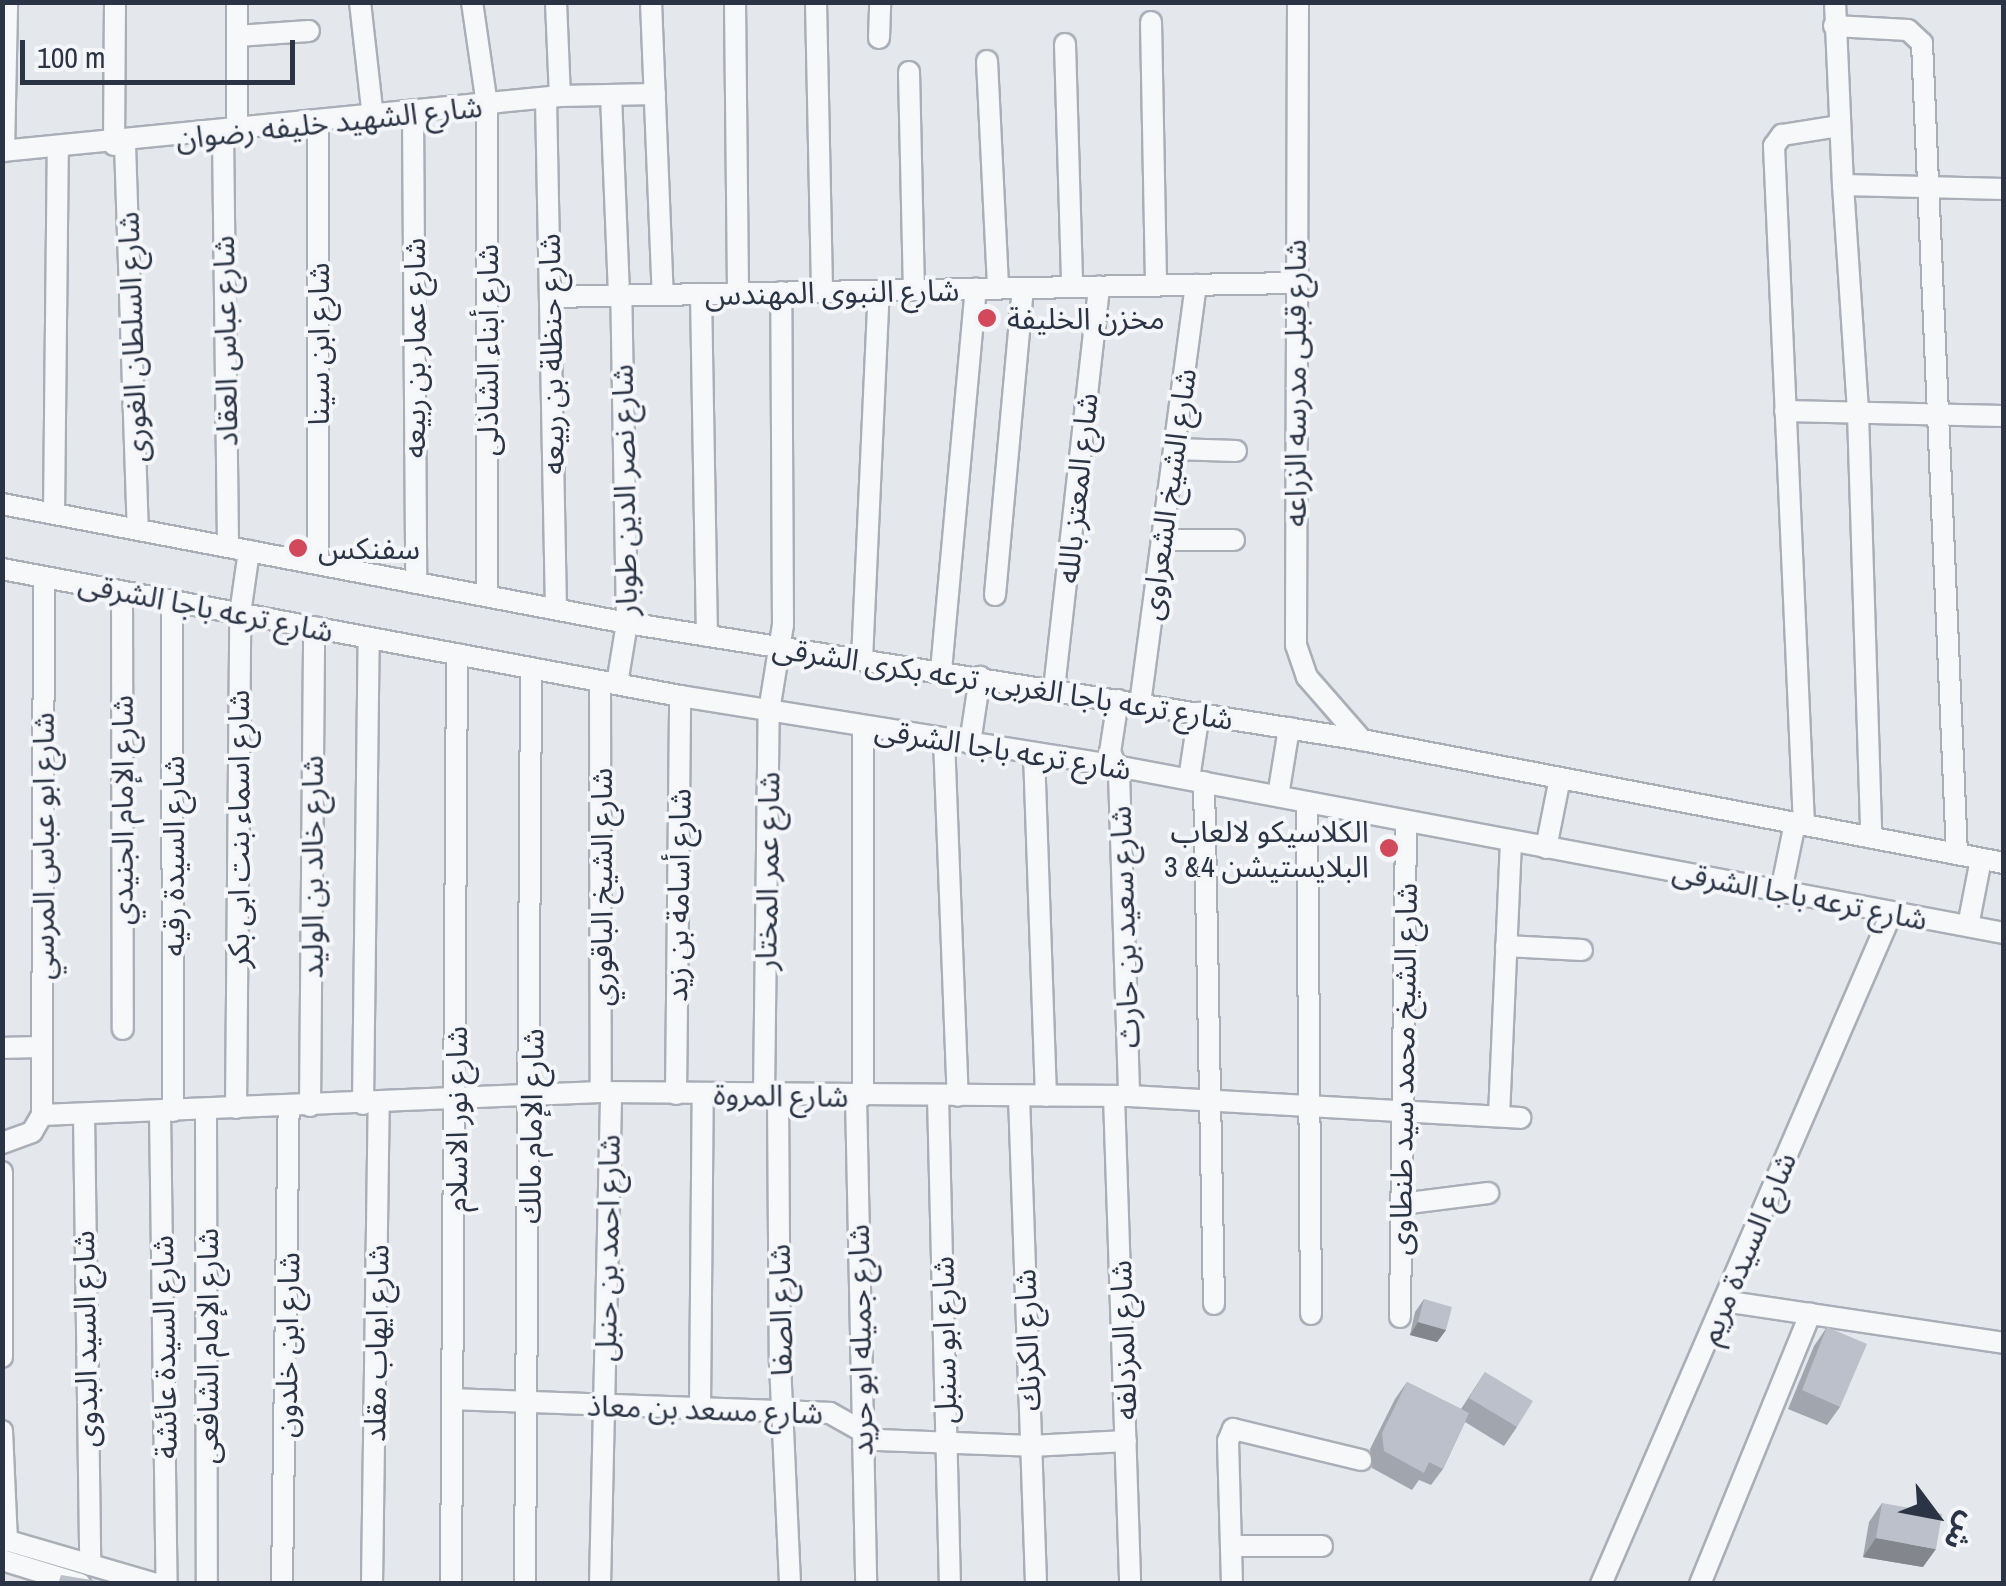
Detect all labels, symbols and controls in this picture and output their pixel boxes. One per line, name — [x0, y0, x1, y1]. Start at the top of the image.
scale bar — [25, 20, 300, 82]
text: 100 m — [37, 37, 105, 77]
street label: شارع الشهيد خليفه رضوان — [174, 88, 484, 156]
street label: شارع السلطان الغورى — [110, 211, 154, 463]
street label: شارع حنظلة بن ربيعه — [531, 233, 571, 475]
street label: شارع عباس العقاد — [205, 235, 245, 447]
street label: شارع عمار بن ربيعه — [396, 238, 432, 458]
street label: شارع قبلى مدرسه الزراعه — [1277, 239, 1313, 527]
street label: شارع أبناء الشاذلى — [469, 244, 505, 456]
street label: شارع ابن سينا — [300, 263, 336, 425]
street label: شارع النبوى المهندس — [704, 272, 960, 312]
place label: مخزن الخليفة — [1007, 300, 1165, 336]
marker: مخزن الخليفة — [976, 307, 998, 329]
street label: شارع نصر الدين طوبار — [604, 364, 644, 616]
street label: شارع الشيخ الشعراوى — [1133, 366, 1203, 622]
street label: شارع المعتز بالله — [1049, 391, 1105, 585]
place label: سفنكس — [318, 530, 420, 566]
marker: سفنكس — [287, 537, 309, 559]
street label: شارع ترعه باجا الشرقى — [76, 565, 336, 649]
street label: شارع ترعه باجا الغربى, ترعه بكرى الشرقى — [770, 629, 1236, 737]
street label: شارع اسماء بنت ابى بكر — [220, 690, 256, 968]
street label: شارع الإمام الجنيدي — [104, 695, 140, 925]
street label: شارع ترعه باجا الشرقى — [872, 711, 1134, 787]
street label: شارع ابو عباس المرسي — [25, 712, 61, 980]
street label: شارع السيدة رقيه — [155, 755, 191, 957]
street label: شارع خالد بن الوليد — [294, 755, 330, 979]
street label: شارع الشيخ الباقوري — [583, 768, 619, 1006]
street label: شارع عمر المختار — [747, 771, 787, 971]
street label: شارع أسامة بن زيد — [658, 788, 698, 1002]
street label: شارع سعيد بن حارث — [1102, 805, 1146, 1049]
place label: الكلاسيكو لالعاب البلايستيشن 4& 3 — [1164, 813, 1369, 884]
marker: الكلاسيكو لالعاب البلايستيشن 4& 3 — [1378, 837, 1400, 859]
street label: شارع ترعه باجا الشرقى — [1670, 853, 1930, 937]
street label: شارع الشيخ محمد سيد طنطاوى — [1382, 882, 1424, 1256]
street label: شارع نور الاسلام — [438, 1026, 474, 1212]
street label: شارع الإمام مالك — [511, 1028, 551, 1224]
street label: شارع المروة — [713, 1076, 849, 1114]
street label: شارع احمد بن حنبل — [587, 1134, 627, 1362]
street label: شارع السيدة مريم — [1690, 1147, 1804, 1349]
street label: شارع جميله ابو حريد — [840, 1224, 880, 1456]
street label: شارع الإمام الشافعى — [189, 1228, 225, 1464]
street label: شارع السيد البدوى — [65, 1230, 105, 1448]
street label: شارع السيدة عائشة — [144, 1235, 184, 1459]
street label: شارع ايهاب مقلد — [356, 1244, 396, 1442]
street label: شارع الصفا — [761, 1244, 799, 1376]
street label: شارع ابن خلدون — [267, 1252, 307, 1438]
street label: شارع ابو سنبل — [925, 1256, 963, 1424]
street label: شارع المزدلفه — [1102, 1259, 1144, 1421]
street label: شارع الكرنك — [1007, 1268, 1047, 1412]
street label: شارع مسعد بن معاذ — [586, 1387, 824, 1431]
north arrow — [1886, 1466, 1986, 1566]
text: ش — [1935, 1506, 1988, 1558]

